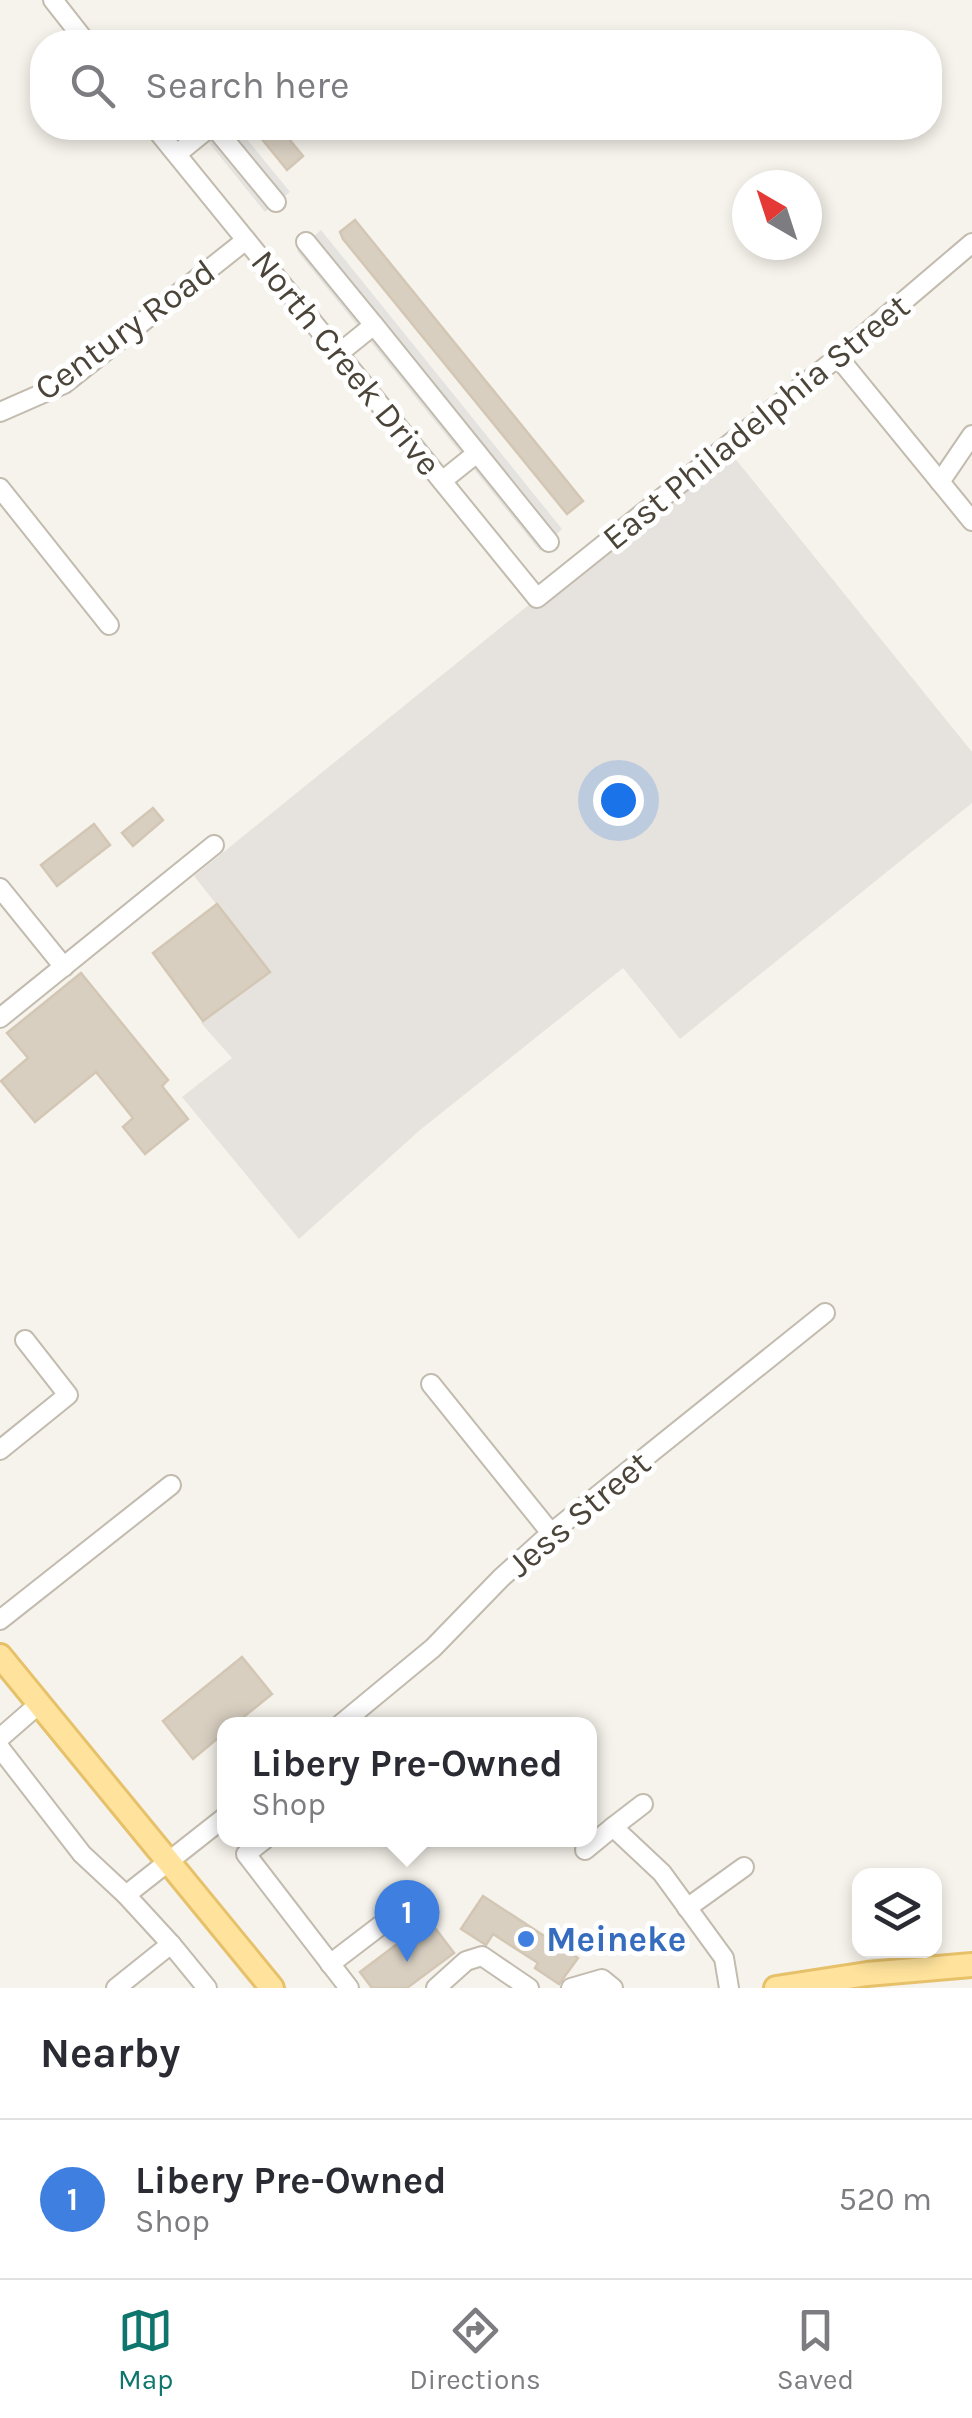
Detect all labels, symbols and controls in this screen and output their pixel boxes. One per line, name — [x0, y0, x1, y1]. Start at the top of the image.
search box — [30, 30, 942, 140]
icon: search — [65, 58, 120, 113]
text: Search here — [145, 63, 349, 108]
north arrow — [732, 170, 822, 260]
street label: North Creek Drive — [243, 242, 449, 484]
street label: Century Road — [27, 251, 223, 409]
street label: East Philadelphia Street — [594, 286, 918, 558]
your location — [593, 775, 644, 826]
street label: Jess Street — [499, 1443, 659, 1585]
popup — [217, 1717, 597, 1847]
text: Libery Pre-Owned — [251, 1741, 563, 1786]
text: Shop — [251, 1786, 326, 1823]
map controls — [852, 1868, 942, 1958]
button: layers — [852, 1868, 942, 1958]
pin: 1 — [374, 1880, 440, 1962]
place label: Meineke — [546, 1919, 686, 1960]
marker: Meineke — [515, 1928, 537, 1950]
text: Nearby — [40, 2028, 180, 2078]
text: Libery Pre-Owned — [135, 2158, 447, 2203]
text: 1 — [67, 2181, 78, 2218]
text: 520 m — [839, 2181, 932, 2218]
text: Shop — [135, 2203, 210, 2240]
tab: Map — [118, 2303, 173, 2396]
tab: Directions — [409, 2303, 541, 2396]
tab: Saved — [777, 2303, 854, 2396]

